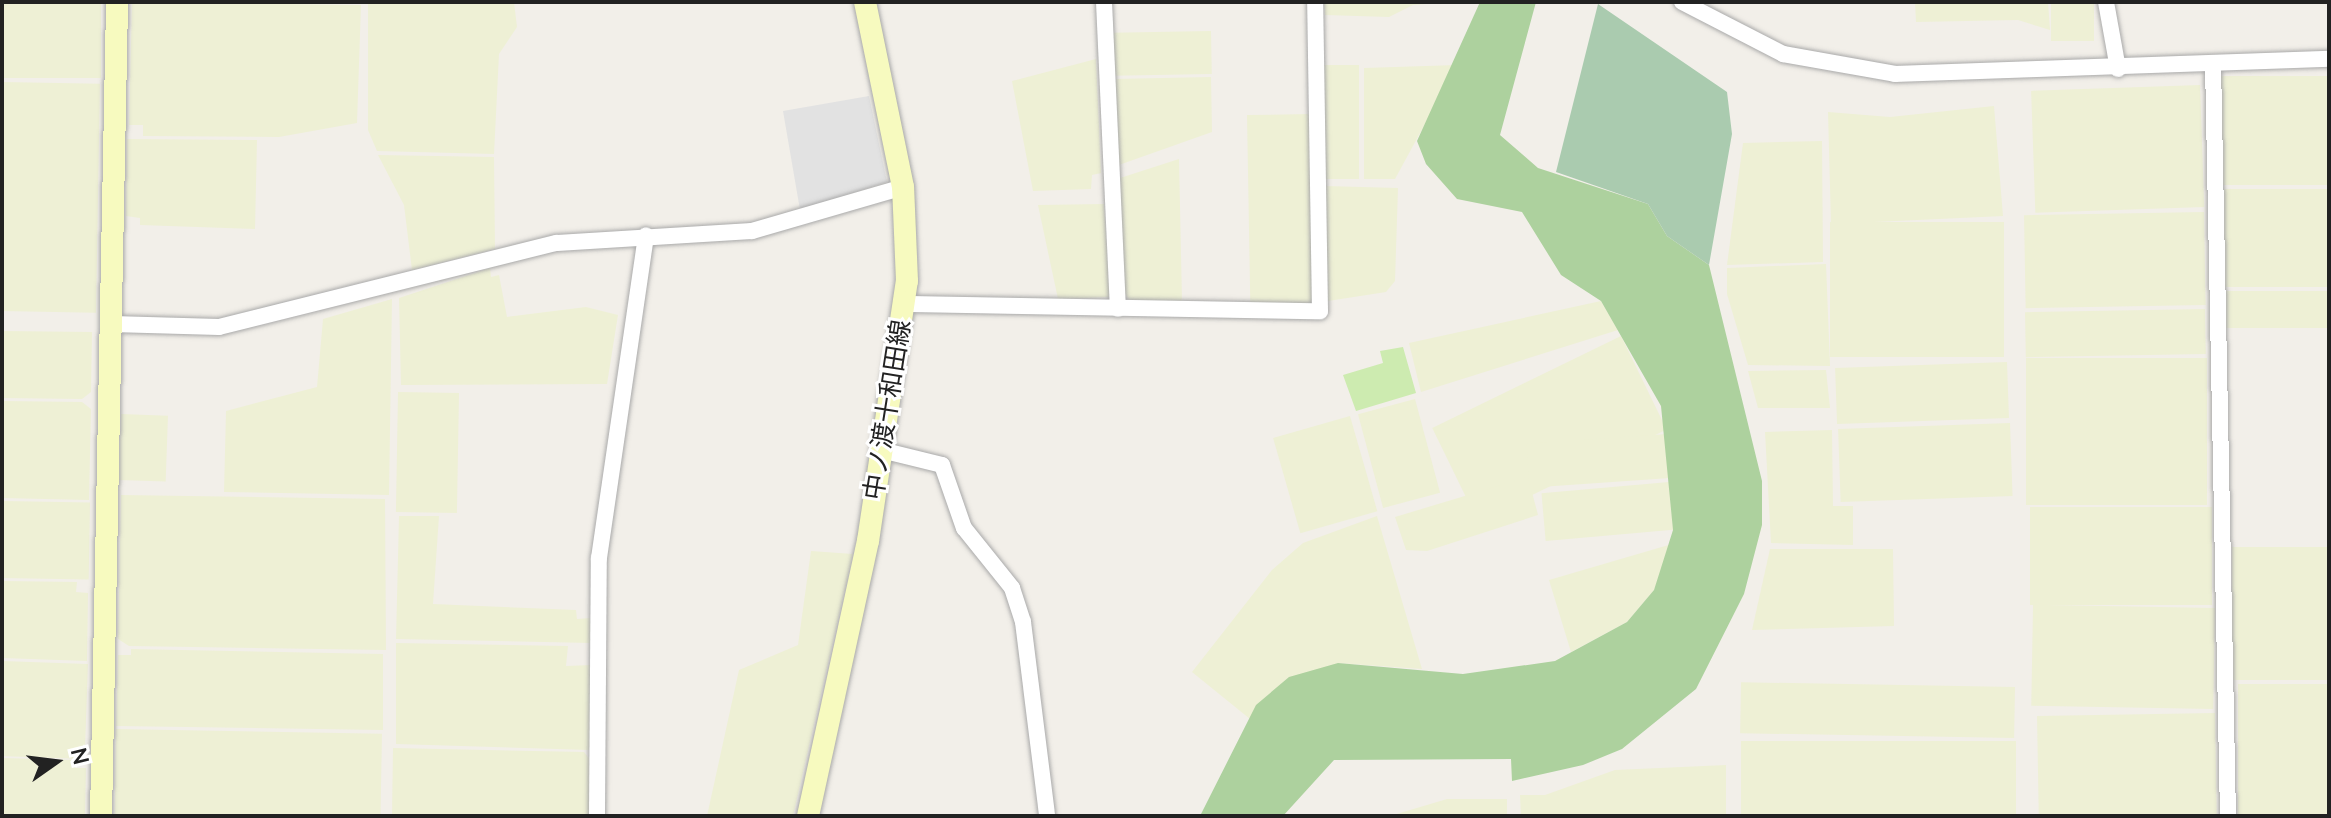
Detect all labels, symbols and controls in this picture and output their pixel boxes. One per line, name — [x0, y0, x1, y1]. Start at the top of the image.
street label: 中ノ渡十和田線 — [858, 318, 918, 502]
north arrow — [16, 722, 96, 802]
text: N — [63, 745, 96, 768]

